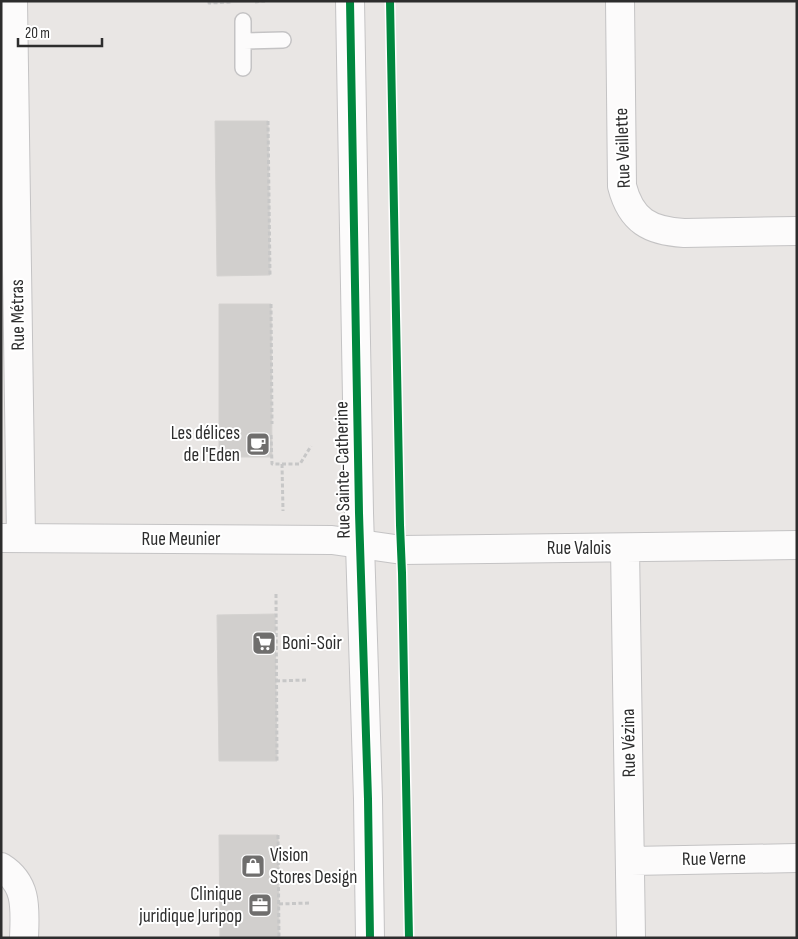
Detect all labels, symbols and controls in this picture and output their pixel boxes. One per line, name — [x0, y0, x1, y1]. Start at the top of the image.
scale bar — [18, 15, 101, 47]
text: 20 m — [25, 24, 50, 43]
street label: Rue Veillette — [610, 108, 636, 188]
street label: Rue Métras — [6, 279, 30, 351]
street label: Rue Sainte-Catherine — [330, 401, 356, 539]
place label: Les délices de l'Eden — [171, 422, 240, 467]
cafe icon: Les délices de l'Eden — [245, 431, 271, 457]
street label: Rue Meunier — [141, 528, 221, 551]
street label: Rue Valois — [547, 537, 611, 560]
supermarket icon: Boni-Soir — [251, 630, 277, 656]
place label: Boni-Soir — [282, 632, 342, 655]
street label: Rue Vézina — [617, 708, 641, 778]
place label: Vision Stores Design — [270, 844, 357, 889]
street label: Rue Verne — [682, 847, 746, 871]
shop icon: Vision Stores Design — [240, 853, 266, 879]
place label: Clinique juridique Juripop — [138, 883, 242, 928]
office icon: Clinique juridique Juripop — [247, 892, 273, 918]

